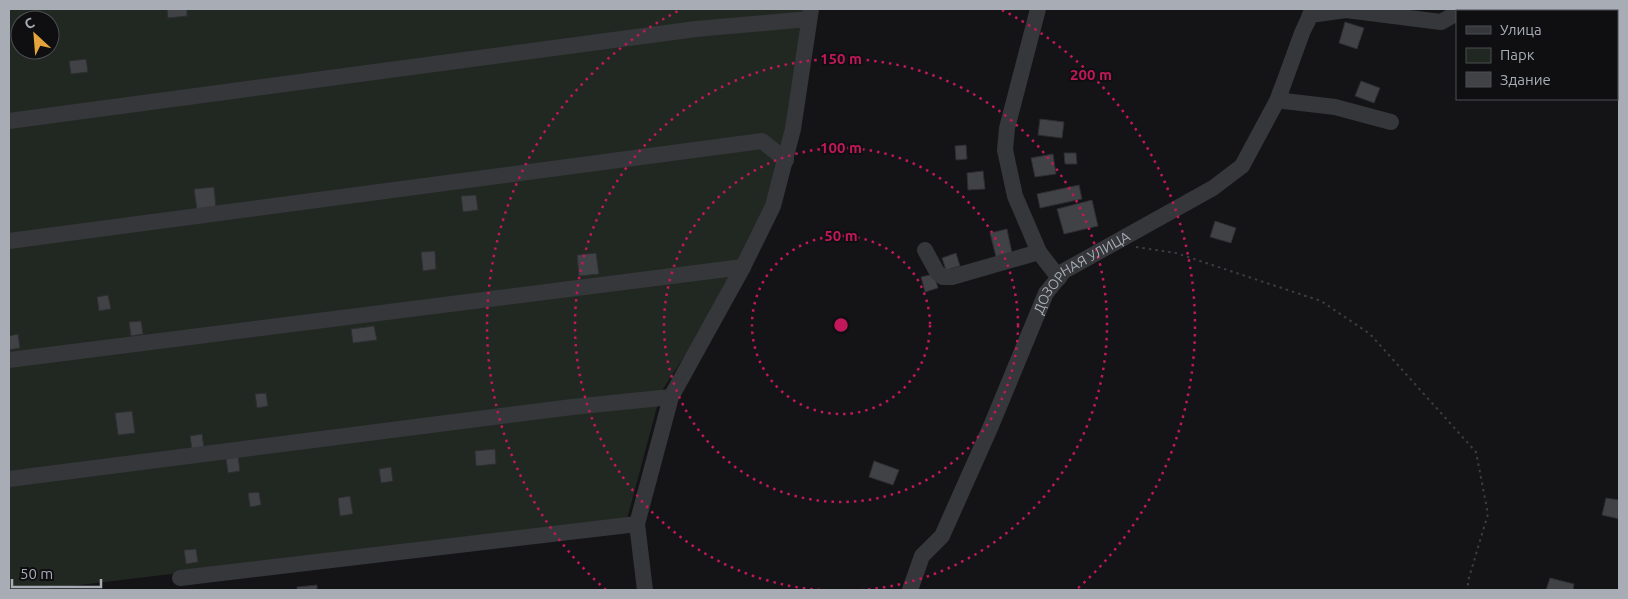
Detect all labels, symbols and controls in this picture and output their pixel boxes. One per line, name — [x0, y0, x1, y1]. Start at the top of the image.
north arrow — [10, 10, 60, 60]
legend — [1456, 10, 1618, 100]
text: С — [22, 14, 37, 32]
text: Улица — [1500, 21, 1542, 38]
text: Парк — [1500, 46, 1535, 63]
text: 150 m — [820, 50, 862, 67]
text: 200 m — [1070, 66, 1112, 83]
text: Здание — [1500, 71, 1551, 88]
text: 100 m — [820, 139, 862, 156]
text: 50 m — [824, 227, 858, 244]
street label: ДОЗОРНАЯ УЛИЦА — [1030, 228, 1133, 316]
centre of rings — [832, 316, 850, 334]
scale bar — [12, 556, 101, 588]
text: 50 m — [20, 565, 53, 582]

